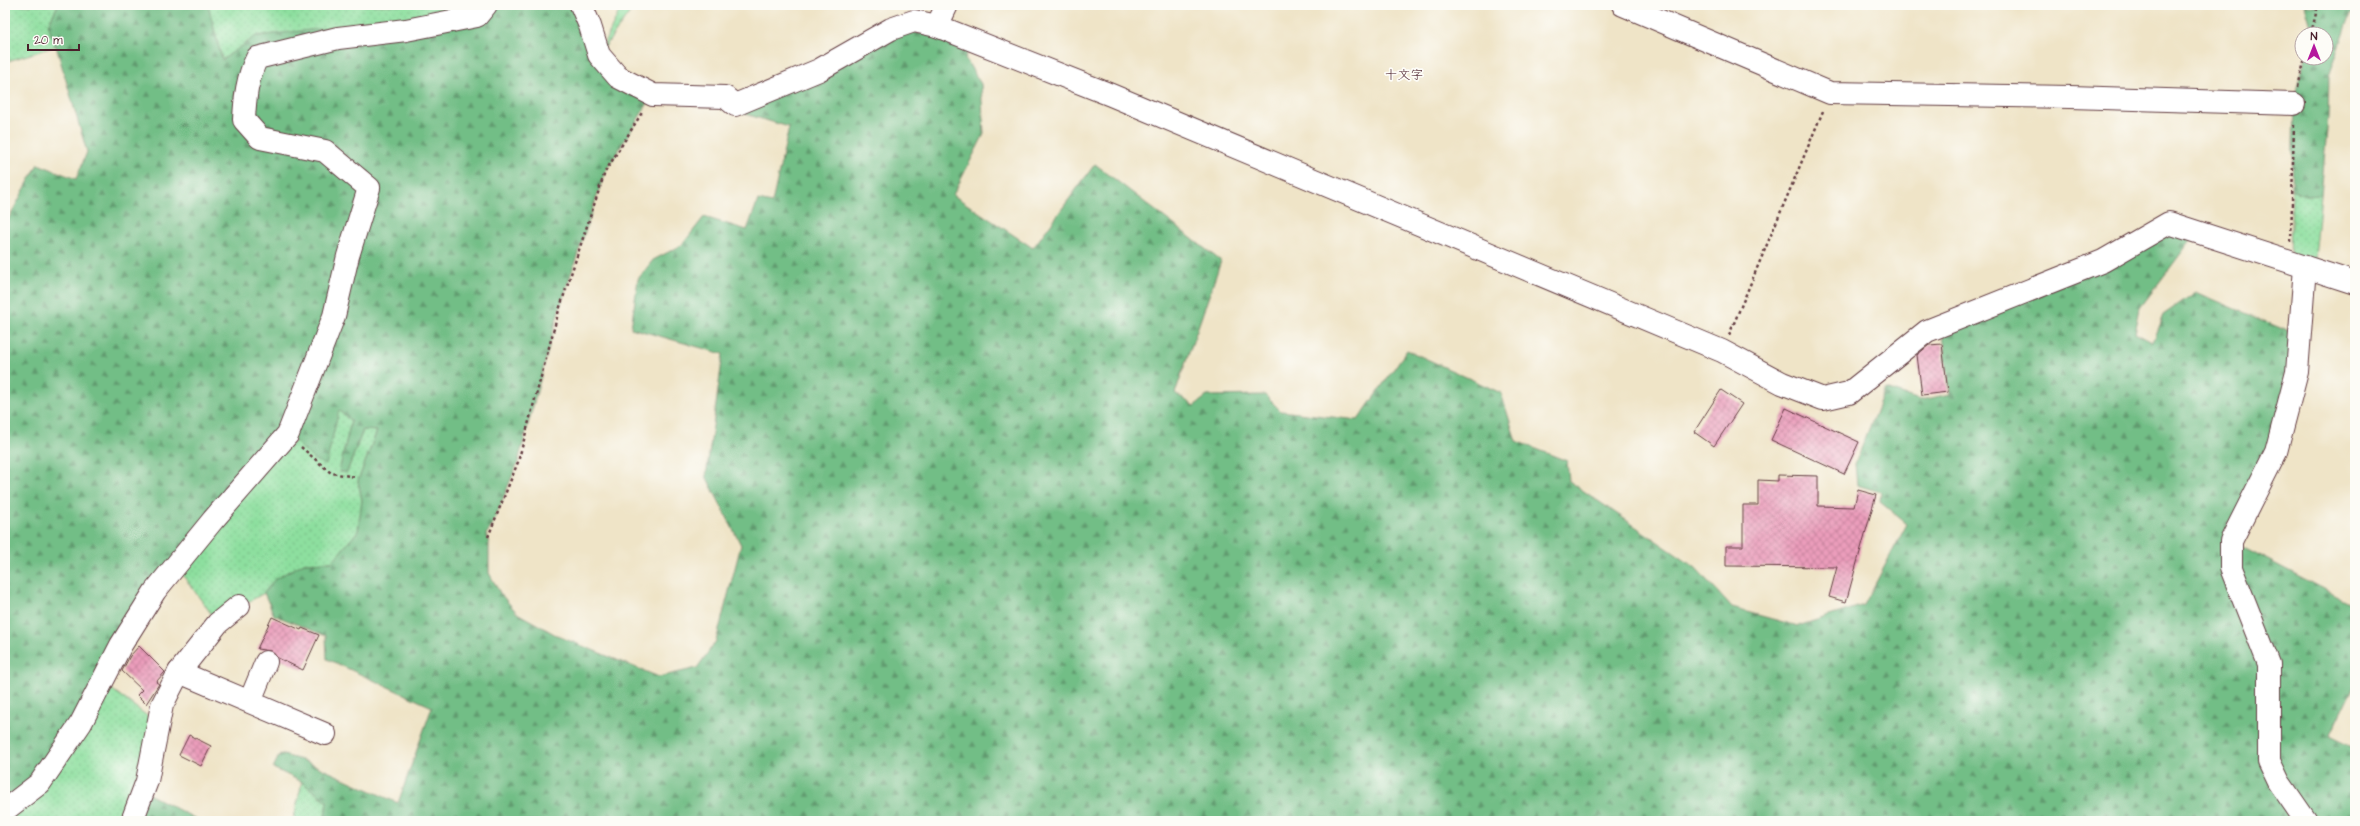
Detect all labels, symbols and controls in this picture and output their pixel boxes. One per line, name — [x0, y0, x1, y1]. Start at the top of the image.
scale bar — [28, 26, 79, 52]
north arrow — [2294, 26, 2334, 66]
text: N — [2311, 29, 2318, 44]
text: 20 m — [34, 32, 63, 49]
district label: 十文字 — [1384, 66, 1424, 84]

